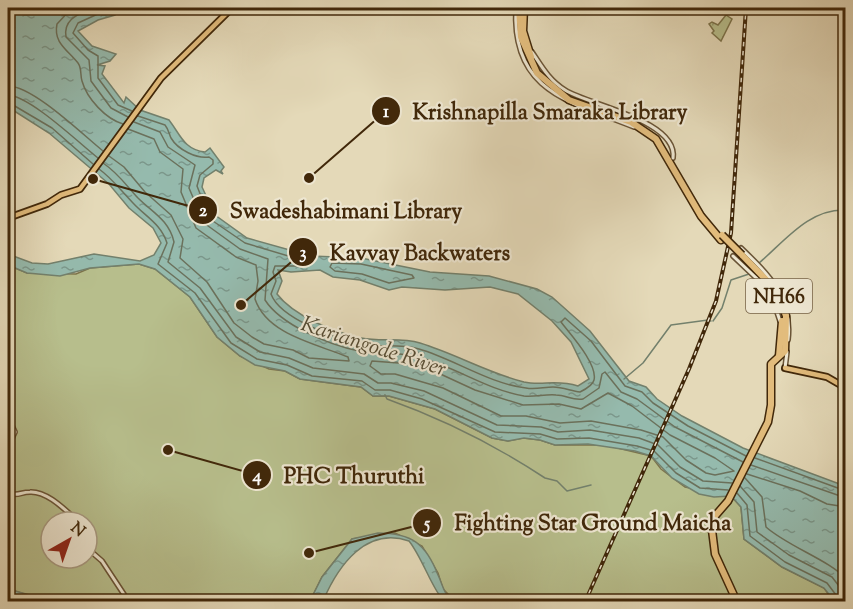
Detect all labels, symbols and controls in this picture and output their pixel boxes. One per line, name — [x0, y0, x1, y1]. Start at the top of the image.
callout: Krishnapilla Smaraka Library — [371, 91, 700, 131]
text: Krishnapilla Smaraka Library — [412, 98, 688, 130]
text: 1 — [383, 100, 390, 126]
callout: Swadeshabimani Library — [188, 190, 475, 230]
text: Swadeshabimani Library — [230, 197, 462, 229]
text: 2 — [199, 199, 208, 225]
callout: Kavvay Backwaters — [288, 232, 522, 272]
text: Kavvay Backwaters — [330, 239, 511, 271]
text: 3 — [299, 241, 307, 267]
road number: NH66 — [746, 279, 812, 313]
water label: Kariangode River — [296, 309, 450, 387]
callout: PHC Thuruthi — [242, 455, 436, 495]
text: PHC Thuruthi — [284, 462, 425, 494]
text: 4 — [251, 464, 262, 490]
callout: Fighting Star Ground Maicha — [412, 503, 743, 543]
text: Fighting Star Ground Maicha — [454, 509, 732, 541]
north arrow — [39, 510, 99, 570]
text: 5 — [422, 512, 431, 538]
text: N — [65, 518, 89, 543]

